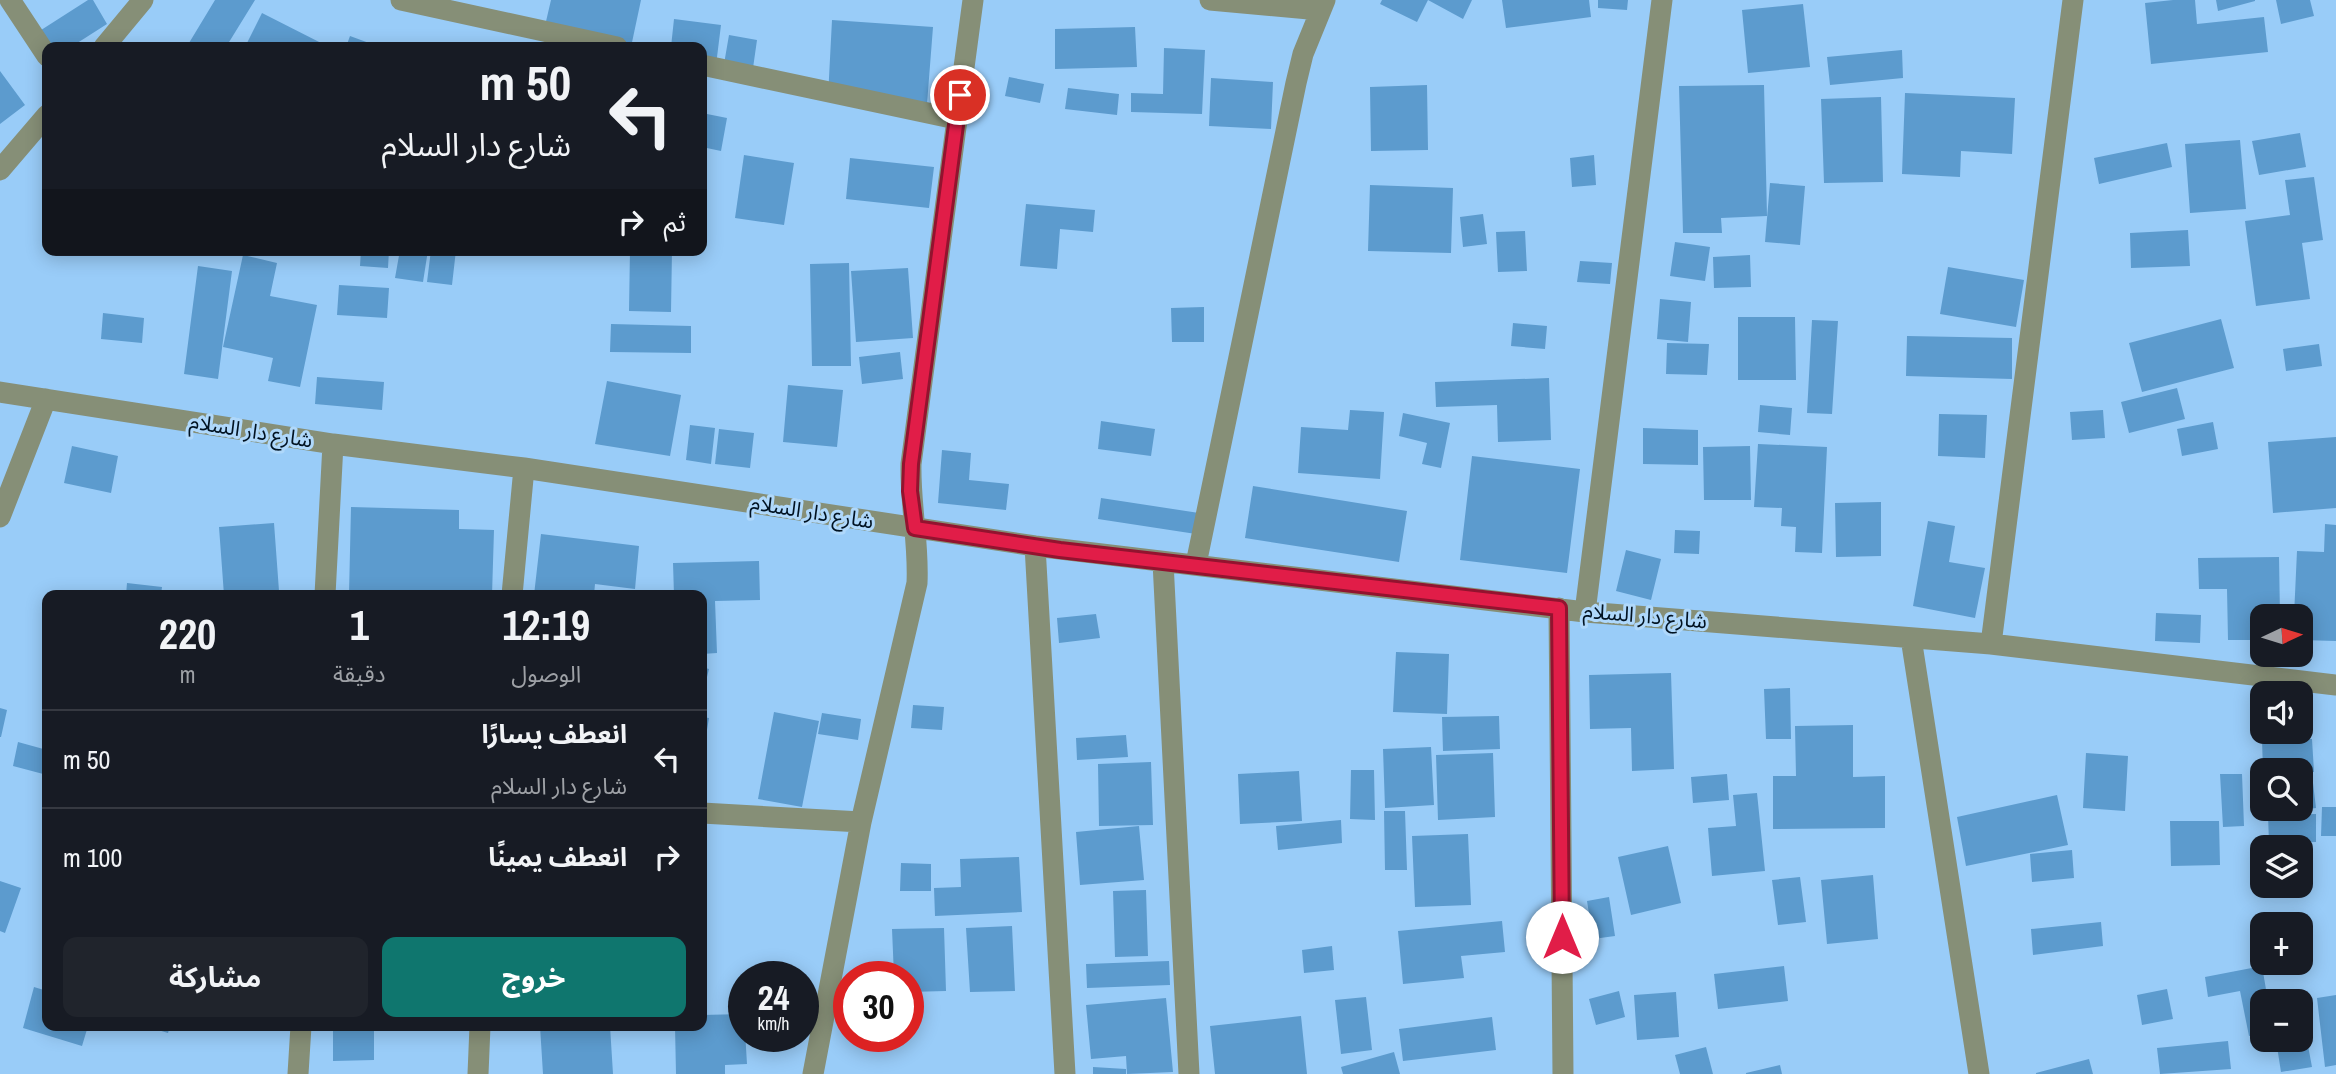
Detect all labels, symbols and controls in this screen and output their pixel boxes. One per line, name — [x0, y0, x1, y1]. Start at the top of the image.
text: 50 m — [479, 49, 571, 115]
pin — [930, 65, 990, 125]
icon: left — [595, 70, 686, 161]
icon: arrive — [941, 76, 979, 114]
text: شارع دار السلام — [382, 123, 571, 166]
icon: right — [612, 203, 650, 241]
text: ثم — [664, 204, 686, 239]
street label: شارع دار السلام — [187, 406, 315, 457]
street label: شارع دار السلام — [748, 487, 876, 538]
street label: شارع دار السلام — [1582, 596, 1708, 637]
text: 1 — [350, 597, 369, 653]
text: 12:19 — [502, 597, 590, 653]
north arrow — [2250, 604, 2314, 667]
map controls — [2250, 604, 2313, 1052]
text: 220 — [159, 606, 216, 662]
text: دقيقة — [333, 658, 385, 689]
text: الوصول — [511, 658, 581, 689]
text: m — [180, 659, 195, 690]
button: sound — [2250, 681, 2313, 744]
text: انعطف يسارًا — [481, 716, 627, 751]
icon: left — [648, 740, 686, 778]
text: 50 m — [63, 742, 110, 777]
button: search — [2250, 758, 2313, 821]
text: شارع دار السلام — [491, 770, 627, 801]
button: layers — [2250, 835, 2313, 898]
icon: right — [648, 838, 686, 876]
text: انعطف يمينًا — [488, 839, 627, 874]
text: 100 m — [63, 840, 122, 875]
position arrow — [1525, 900, 1599, 974]
button: + — [2250, 912, 2313, 975]
button: مشاركة — [63, 937, 368, 1017]
button: خروج — [382, 937, 686, 1017]
speed limit sign: 30 — [833, 961, 924, 1052]
text: 24 — [758, 974, 789, 1021]
button: − — [2250, 989, 2313, 1052]
text: km/h — [758, 1011, 790, 1036]

